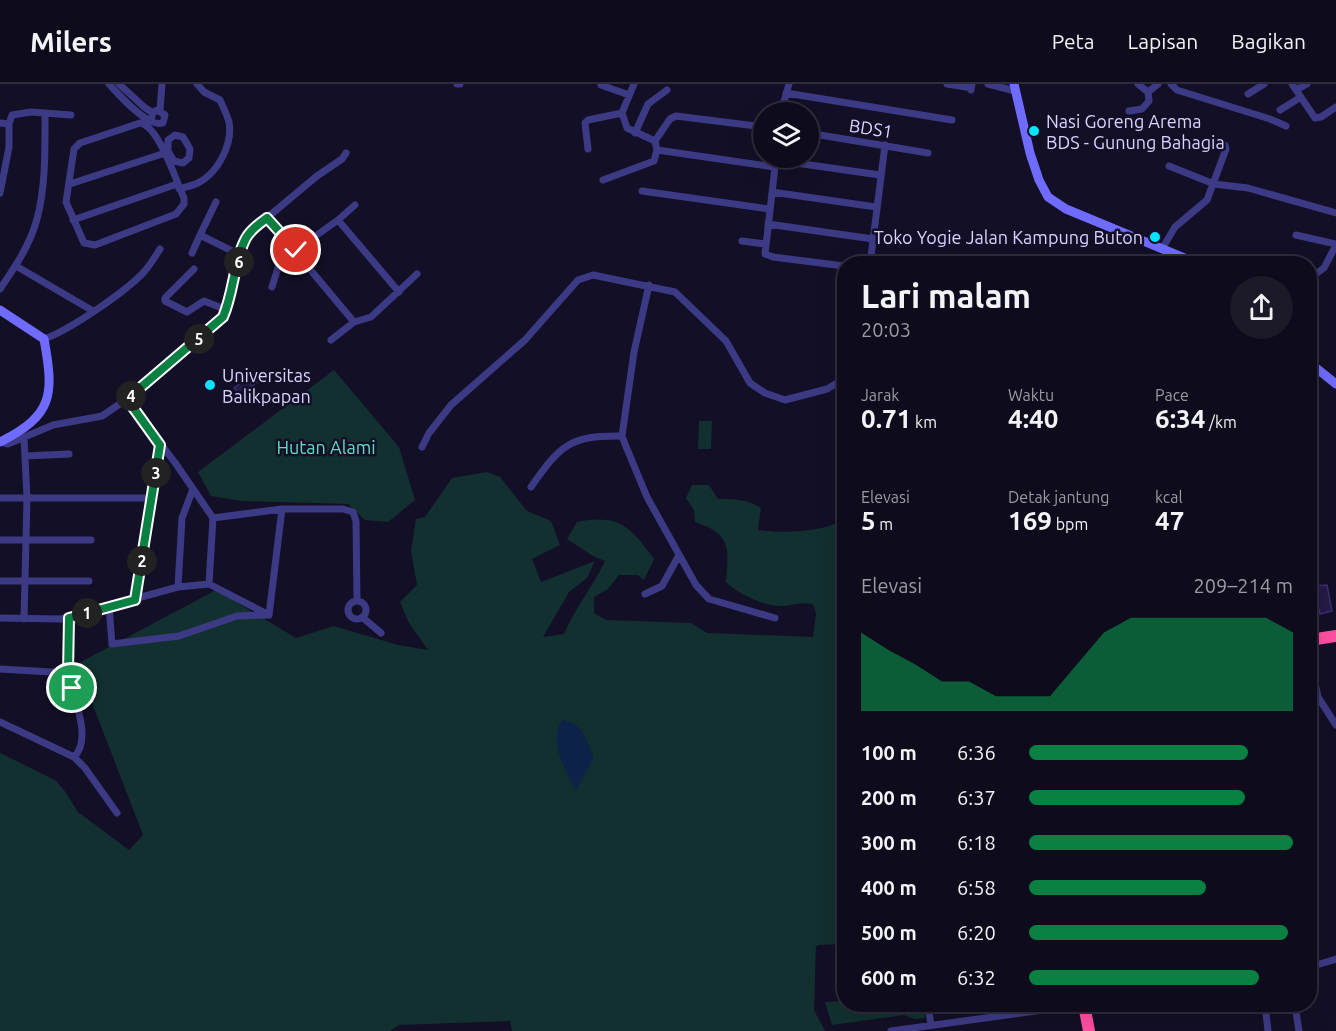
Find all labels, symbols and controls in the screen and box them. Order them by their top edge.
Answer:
text: Milers [30,26,112,57]
text: Peta [1052,29,1095,53]
text: Lapisan [1128,29,1198,53]
text: Bagikan [1231,29,1306,53]
map controls [753,102,819,168]
button: layers [753,102,819,168]
place label: Nasi Goreng Arema BDS - Gunung Bahagia [1046,111,1225,152]
street label: BDS1 [848,115,894,141]
marker: Nasi Goreng Arema BDS - Gunung Bahagia [1027,124,1041,138]
pin [270,224,321,275]
place label: Toko Yogie Jalan Kampung Buton [874,227,1143,247]
marker: Toko Yogie Jalan Kampung Buton [1148,230,1162,244]
icon: check [279,233,312,266]
pin: 6 [224,247,254,277]
text: 6 [234,253,244,271]
button: share [1230,276,1293,339]
text: Lari malam [861,277,1031,314]
text: 20:03 [861,318,911,341]
pin: 5 [184,324,214,354]
text: 5 [194,330,204,348]
place label: Universitas Balikpapan [222,365,311,406]
marker: Universitas Balikpapan [203,378,217,392]
pin: 4 [116,381,146,411]
text: Jarak [861,386,899,404]
text: Waktu [1008,386,1054,404]
text: Pace [1155,386,1189,404]
text: 4 [126,387,136,405]
text: 0.71 [861,404,911,433]
text: 4:40 [1008,404,1058,433]
text: 6:34 [1155,404,1205,433]
text: km [911,413,937,431]
text: /km [1205,413,1237,431]
park label: Hutan Alami [276,437,376,457]
pin: 3 [141,458,171,488]
text: 3 [151,464,161,482]
text: Elevasi [861,488,910,506]
text: Detak jantung [1008,488,1109,506]
text: kcal [1155,488,1183,506]
text: 5 [861,506,876,535]
text: 169 [1008,506,1052,535]
text: 47 [1155,506,1184,535]
text: m [876,515,893,533]
text: bpm [1052,515,1088,533]
pin: 2 [127,546,157,576]
text: 2 [137,552,147,570]
text: Elevasi [861,574,922,597]
text: 209–214 m [1194,574,1293,597]
pin: 1 [72,598,102,628]
text: 1 [82,604,92,622]
pin [46,662,97,713]
icon: arrive [55,671,88,704]
text: 100 m [861,741,917,764]
text: 6:36 [957,741,996,764]
text: 200 m [861,786,917,809]
text: 6:37 [957,786,996,809]
text: 300 m [861,831,917,854]
text: 6:18 [957,831,996,854]
text: 400 m [861,876,917,899]
text: 6:58 [957,876,996,899]
text: 500 m [861,921,917,944]
text: 6:20 [957,921,996,944]
text: 600 m [861,966,917,989]
text: 6:32 [957,966,996,989]

